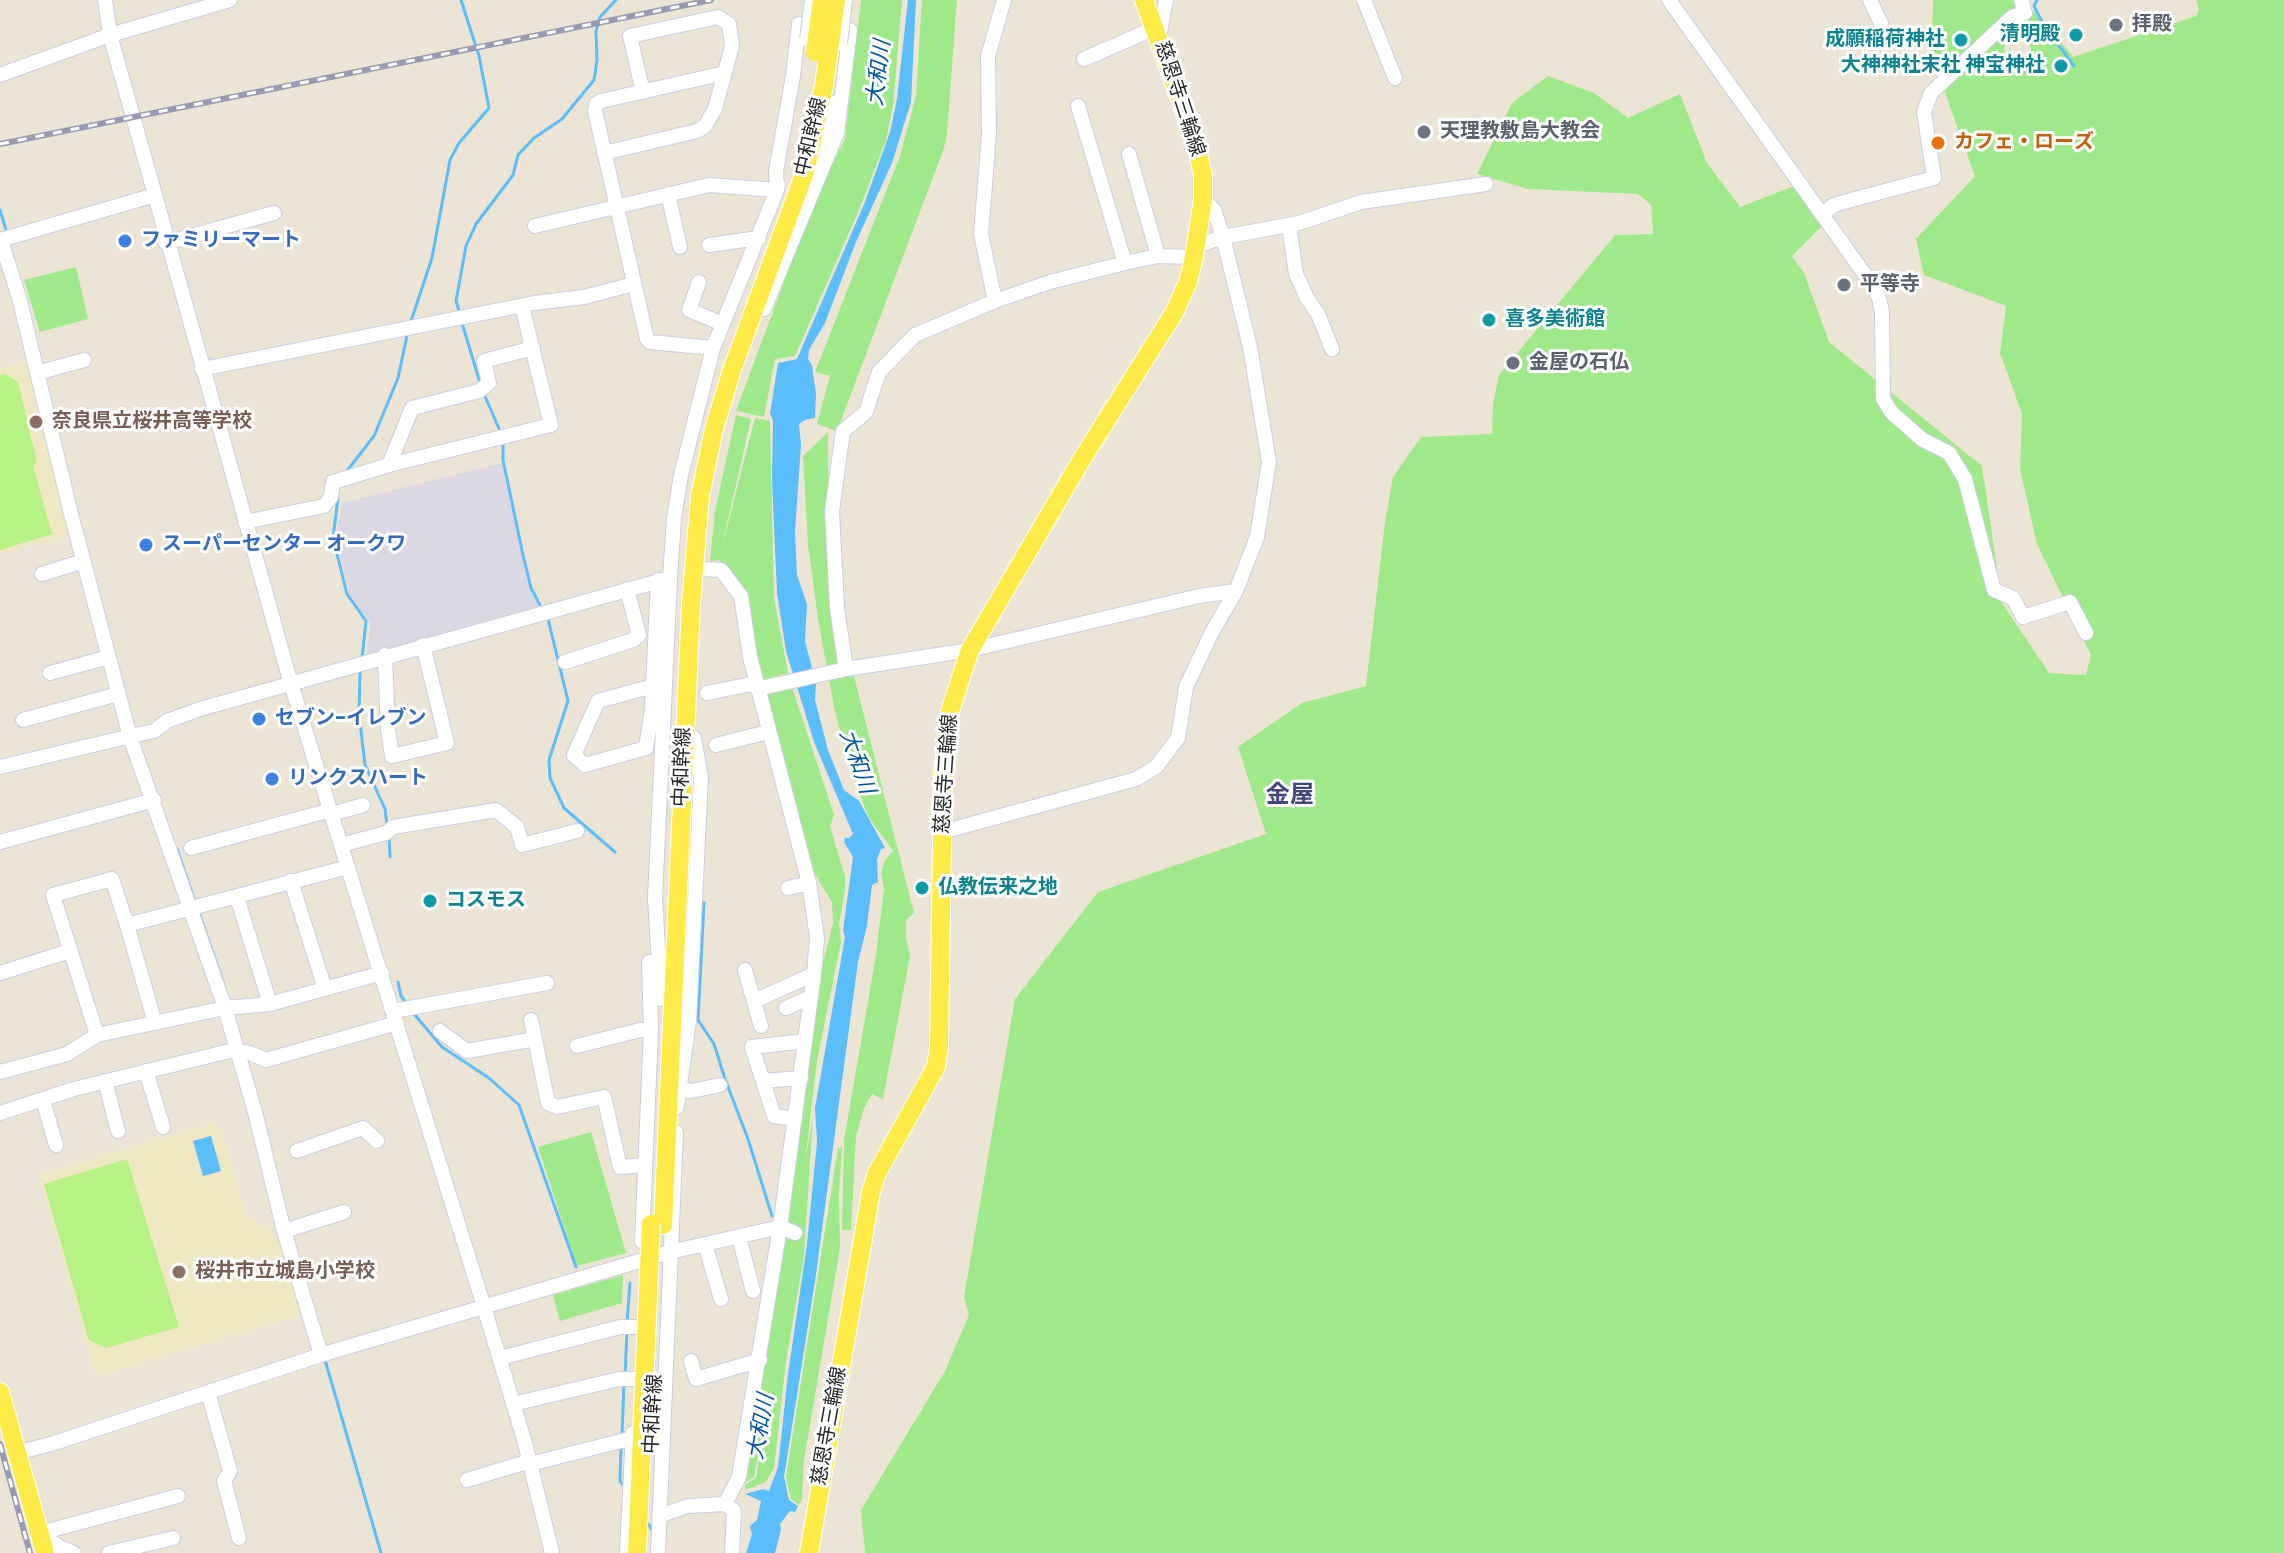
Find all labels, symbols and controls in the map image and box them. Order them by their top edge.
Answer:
place label: 拝殿 [2132,13,2172,37]
marker: 拝殿 [2107,16,2125,34]
place label: 清明殿 [2000,23,2060,47]
marker: 清明殿 [2067,26,2085,44]
place label: 成願稲荷神社 [1825,28,1945,52]
marker: 成願稲荷神社 [1952,31,1970,49]
street label: 慈恩寺三輪線 [1149,38,1209,160]
water label: 大和川 [863,39,897,107]
place label: 大神神社末社 神宝神社 [1841,54,2045,78]
marker: 大神神社末社 神宝神社 [2052,57,2070,75]
street label: 中和幹線 [791,95,833,179]
place label: 天理教敷島大教会 [1440,120,1600,144]
marker: 天理教敷島大教会 [1415,123,1433,141]
place label: カフェ・ローズ [1954,131,2094,155]
marker: カフェ・ローズ [1929,134,1947,152]
place label: ファミリーマート [141,229,301,253]
marker: ファミリーマート [116,232,134,250]
place label: 平等寺 [1860,273,1920,297]
marker: 平等寺 [1835,276,1853,294]
place label: 喜多美術館 [1505,308,1605,332]
marker: 喜多美術館 [1480,311,1498,329]
place label: 金屋の石仏 [1529,351,1629,375]
marker: 金屋の石仏 [1504,354,1522,372]
place label: 奈良県立桜井高等学校 [52,410,252,434]
marker: 奈良県立桜井高等学校 [27,413,45,431]
place label: スーパーセンター オークワ [162,533,406,557]
marker: スーパーセンター オークワ [137,536,155,554]
place label: セブン-イレブン [275,707,427,731]
marker: セブン-イレブン [250,710,268,728]
street label: 慈恩寺三輪線 [931,713,963,835]
street label: 中和幹線 [670,727,696,807]
water label: 大和川 [833,727,879,797]
place label: リンクスハート [288,767,428,791]
marker: リンクスハート [263,770,281,788]
district label: 金屋 [1266,782,1314,810]
place label: 仏教伝来之地 [938,876,1058,900]
marker: 仏教伝来之地 [913,879,931,897]
place label: コスモス [446,889,526,913]
marker: コスモス [421,892,439,910]
place label: 桜井市立城島小学校 [195,1260,375,1284]
marker: 桜井市立城島小学校 [170,1263,188,1281]
street label: 慈恩寺三輪線 [808,1365,852,1487]
street label: 中和幹線 [640,1373,668,1455]
water label: 大和川 [743,1392,781,1462]

